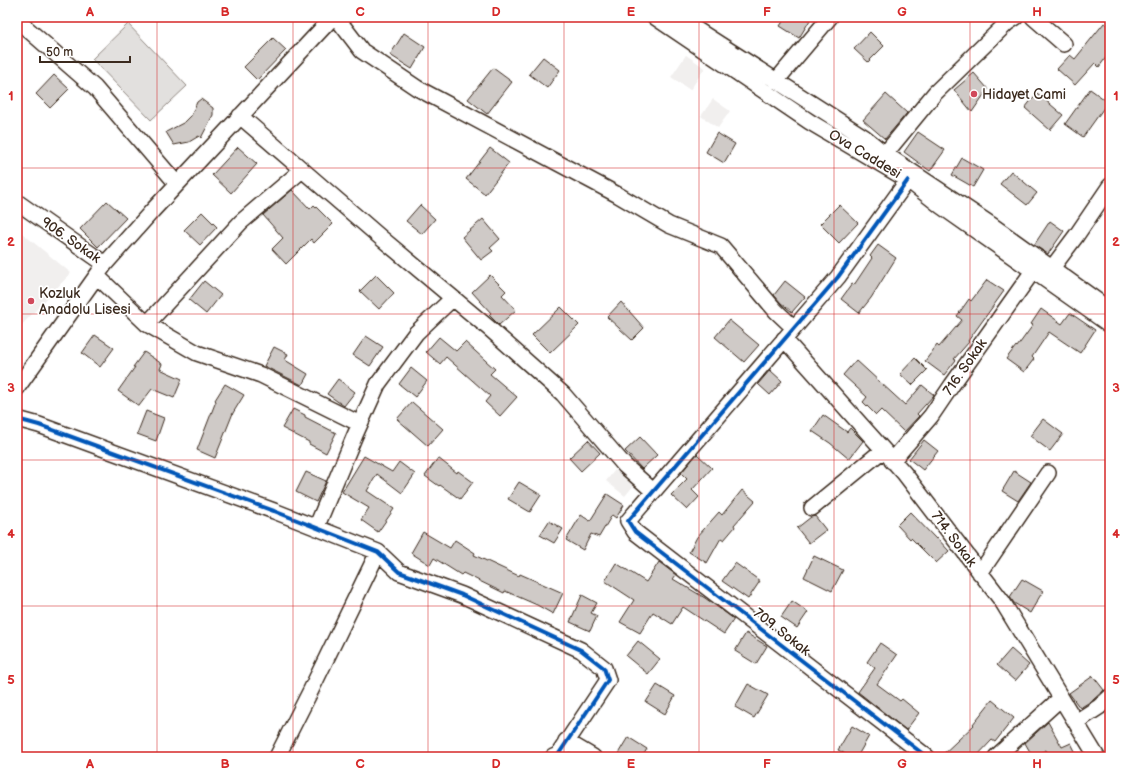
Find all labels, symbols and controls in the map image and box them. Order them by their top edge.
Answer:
text: A [85,4,94,20]
text: B [220,4,230,20]
text: C [355,4,365,20]
text: D [491,4,501,20]
text: E [627,4,636,20]
text: F [763,4,771,20]
text: G [897,4,907,20]
text: H [1032,4,1042,20]
scale bar [40,38,130,64]
text: 50 m [46,45,73,60]
place label: Hidayet Cami [982,86,1066,103]
text: 1 [8,88,14,104]
text: 1 [1113,88,1119,104]
marker: Hidayet Cami [969,89,979,99]
street label: Ova Caddesi [826,126,904,182]
street label: 906. Sokak [38,213,104,267]
text: 2 [7,234,15,250]
text: 2 [1112,234,1120,250]
place label: Kozluk Anadolu Lisesi [39,285,131,318]
marker: Kozluk Anadolu Lisesi [26,296,36,306]
street label: 716. Sokak [939,335,991,398]
text: 3 [7,380,15,396]
text: 3 [1112,380,1120,396]
street label: 714. Sokak [928,508,980,570]
text: 4 [7,526,15,542]
text: 4 [1112,526,1120,542]
street label: 709. Sokak [750,605,814,659]
text: 5 [7,672,15,688]
text: 5 [1112,672,1120,688]
text: A [85,756,94,772]
text: B [220,756,230,772]
text: C [355,756,365,772]
text: D [491,756,501,772]
text: E [627,756,636,772]
text: F [763,756,771,772]
text: G [897,756,907,772]
text: H [1032,756,1042,772]

